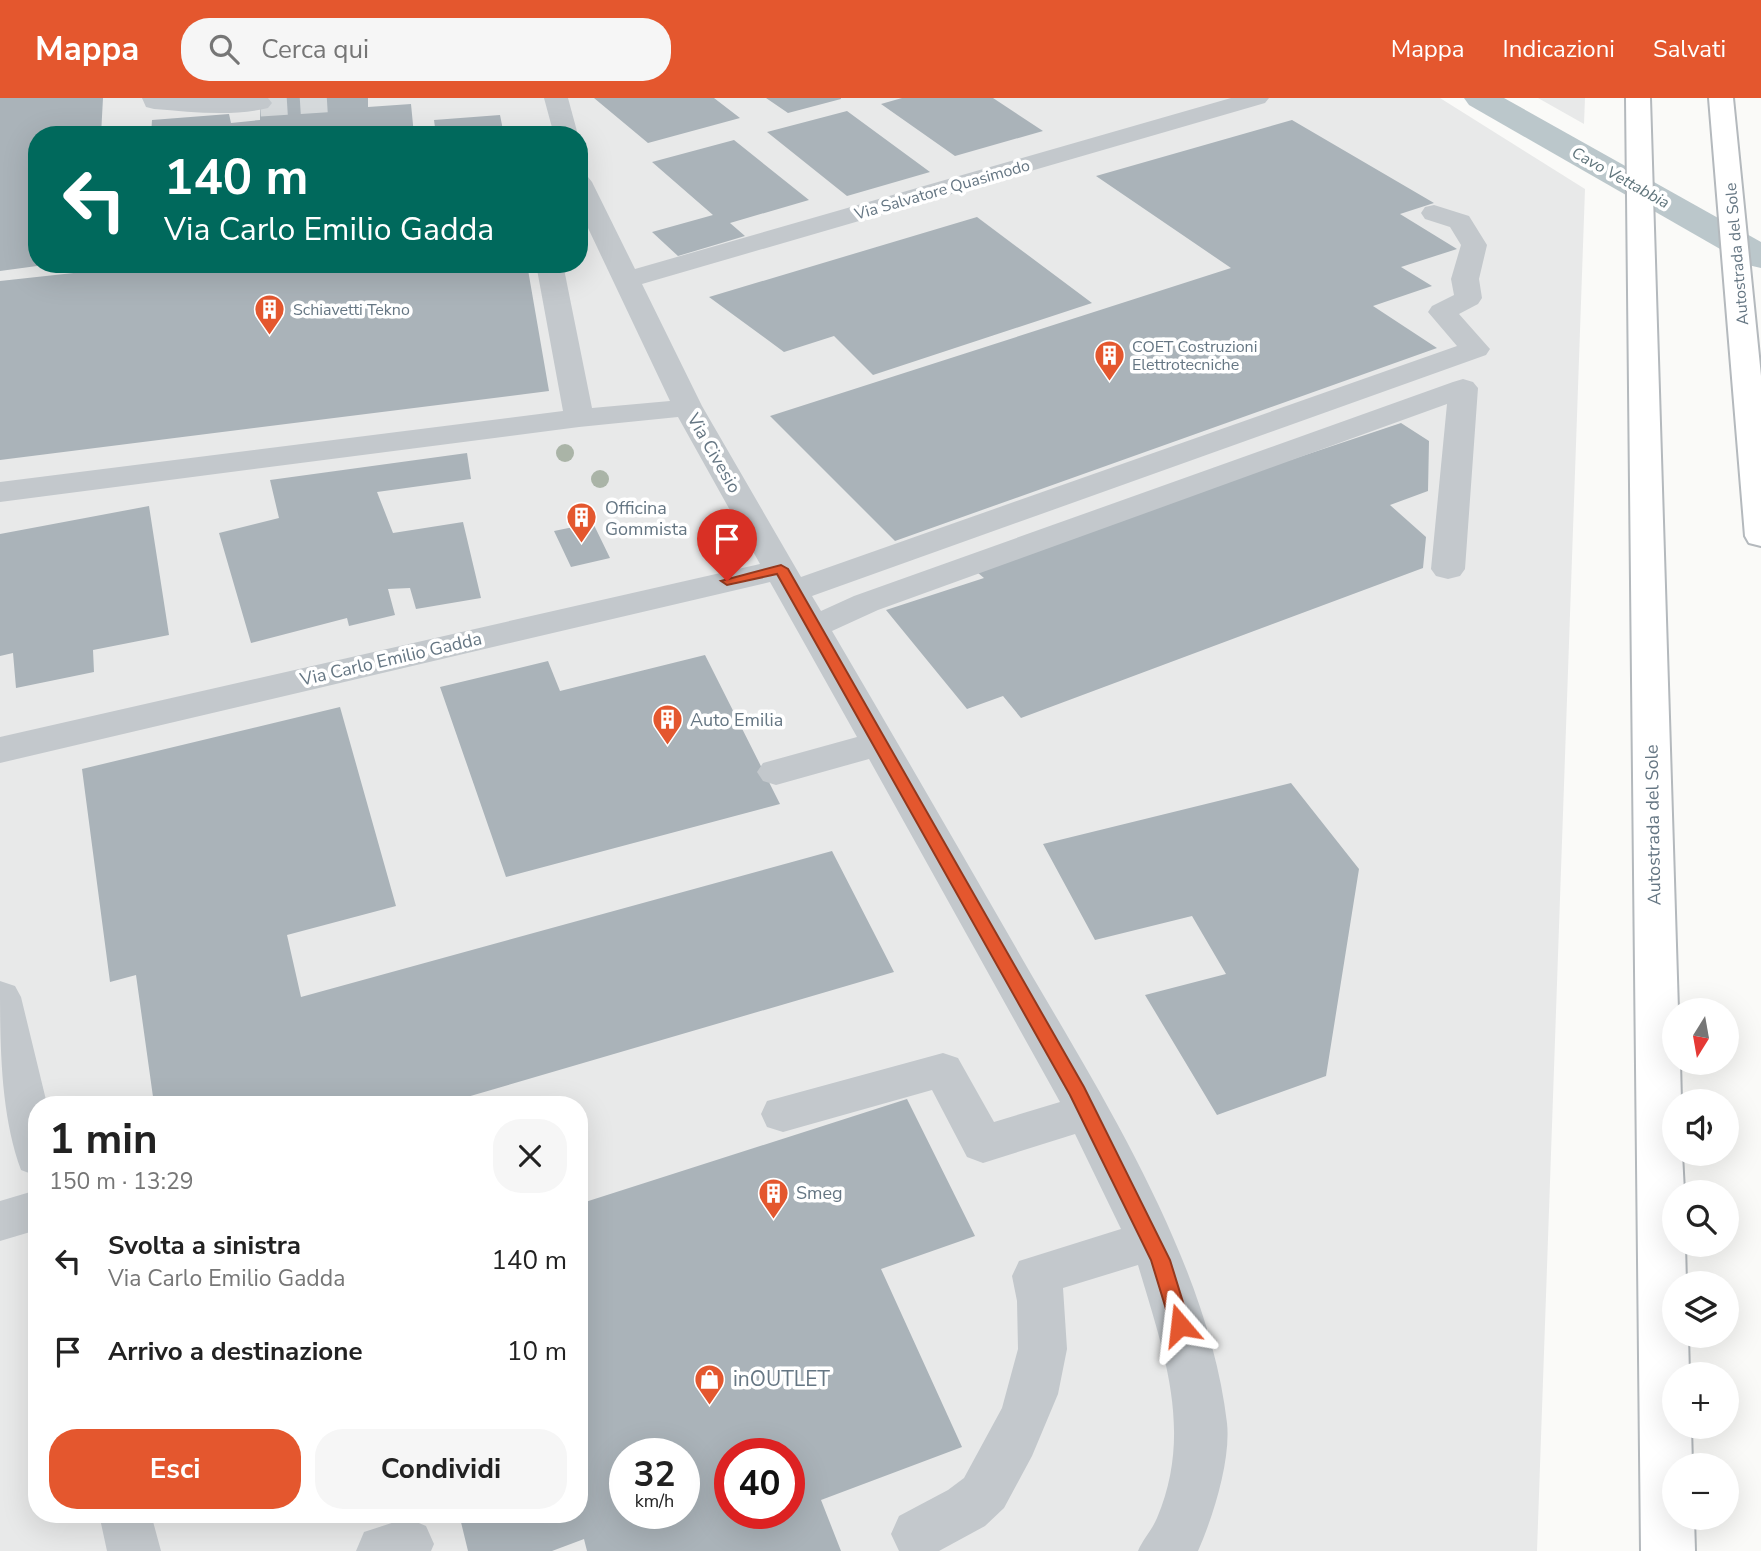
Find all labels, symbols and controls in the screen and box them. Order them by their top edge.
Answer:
search box [181,18,671,81]
text: Mappa [35,27,139,72]
icon: search [205,30,243,68]
text: Cerca qui [261,32,369,67]
text: Mappa [1391,33,1465,65]
text: Indicazioni [1503,33,1615,65]
text: Salvati [1653,33,1726,65]
water label: Cavo Vettabbia [1568,142,1673,214]
text: 140 m [164,144,308,211]
icon: left [49,154,140,245]
street label: Via Salvatore Quasimodo [851,154,1033,226]
street label: Autostrada del Sole [1720,182,1754,326]
text: Via Carlo Emilio Gadda [164,208,494,251]
building icon: Schiavetti Tekno [253,292,287,336]
place label: Schiavetti Tekno [293,299,410,321]
place label: COET Costruzioni Elettrotecniche [1132,336,1257,376]
building icon: COET Costruzioni Elettrotecniche [1092,338,1126,382]
street label: Via Civesio [681,408,747,497]
place label: Officina Gommista [605,496,687,541]
building icon: Officina Gommista [565,501,599,545]
pin [697,509,757,581]
icon: arrive [708,520,746,558]
street label: Via Carlo Emilio Gadda [297,626,484,692]
building icon: Auto Emilia [650,703,684,747]
place label: Auto Emilia [690,708,783,732]
street label: Autostrada del Sole [1640,744,1666,906]
north arrow [1662,998,1740,1074]
map controls [1662,998,1739,1530]
button: sound [1662,1089,1739,1166]
text: 1 min [49,1111,158,1168]
button: close [493,1119,567,1193]
text: 150 m · 13:29 [49,1166,194,1197]
building icon: Smeg [756,1176,790,1220]
button: search [1662,1180,1739,1257]
place label: Smeg [796,1181,843,1205]
text: Svolta a sinistra [108,1228,301,1263]
icon: left [49,1242,87,1280]
text: 140 m [491,1243,567,1278]
text: Via Carlo Emilio Gadda [108,1263,345,1294]
button: layers [1662,1271,1739,1348]
position arrow [1143,1288,1217,1362]
icon: arrive [49,1333,87,1371]
text: Arrivo a destinazione [108,1334,363,1369]
text: 10 m [507,1334,567,1369]
shop icon: inOUTLET [693,1362,727,1406]
button: + [1662,1362,1739,1439]
place label: inOUTLET [733,1365,830,1393]
button: Esci [49,1429,301,1509]
button: Condividi [315,1429,567,1509]
speed limit sign: 40 [714,1438,805,1529]
text: 32 [633,1451,676,1498]
button: − [1662,1453,1739,1530]
text: km/h [635,1489,674,1513]

